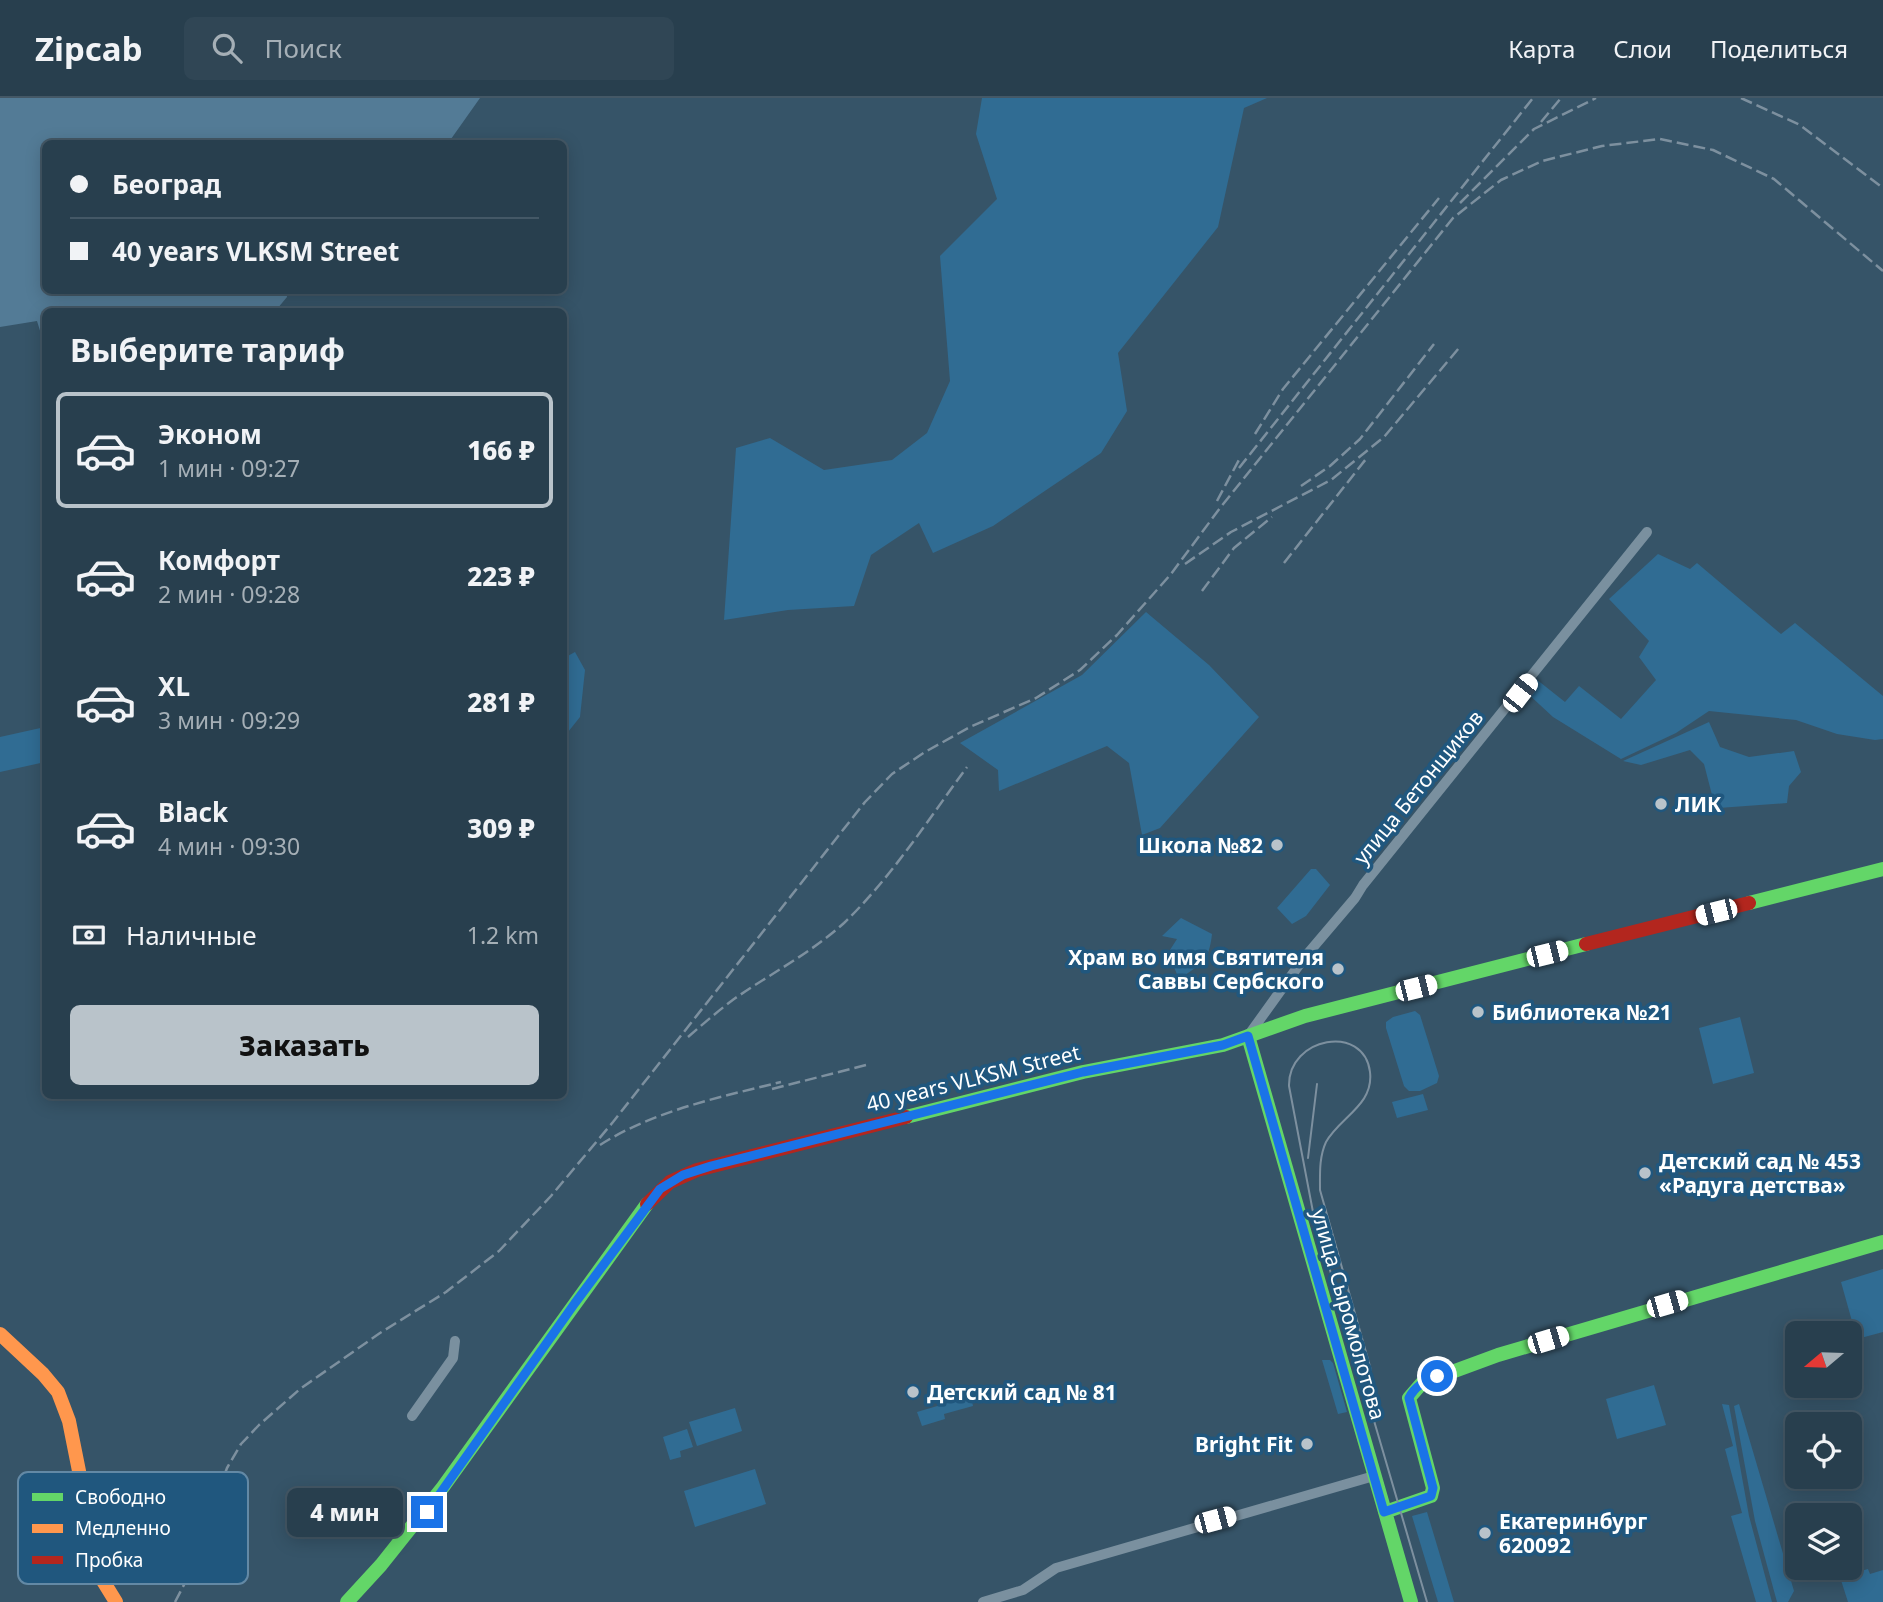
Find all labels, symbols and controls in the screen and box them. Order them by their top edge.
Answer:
search box [184,17,674,80]
text: Zipcab [35,26,142,71]
icon: search [208,29,246,67]
text: Поиск [264,30,342,66]
text: Карта [1508,32,1575,65]
text: Слои [1613,32,1672,65]
text: Поделиться [1710,32,1848,65]
text: Београд [112,166,221,202]
text: 40 years VLKSM Street [112,233,399,269]
text: Выберите тариф [70,328,345,371]
text: Эконом [158,416,262,452]
icon: car [74,419,137,482]
text: 166 ₽ [467,432,535,468]
text: 1 мин · 09:27 [158,452,300,484]
text: Комфорт [158,542,280,578]
icon: car [74,545,137,608]
text: 223 ₽ [467,558,535,594]
text: 2 мин · 09:28 [158,578,300,610]
text: XL [158,668,190,704]
car [1499,670,1542,716]
icon: car [74,671,137,734]
text: 281 ₽ [467,684,535,720]
text: 3 мин · 09:29 [158,704,300,736]
street label: улица Бетонщиков [1347,704,1489,870]
place label: ЛИК [1675,790,1722,818]
text: Black [158,794,228,830]
marker: ЛИК [1653,796,1669,812]
icon: car [74,797,137,860]
text: 309 ₽ [467,810,535,846]
text: 4 мин · 09:30 [158,830,300,862]
place label: Школа №82 [1138,831,1263,859]
marker: Школа №82 [1269,837,1285,853]
car [1694,897,1739,927]
icon: cash [70,916,108,954]
text: Наличные [126,917,257,953]
text: 1.2 km [467,919,539,951]
car [1525,939,1570,969]
place label: Храм во имя Святителя Саввы Сербского [1068,943,1324,995]
marker: Храм во имя Святителя Саввы Сербского [1330,961,1346,977]
car [1394,973,1439,1003]
place label: Библиотека №21 [1492,998,1672,1026]
marker: Библиотека №21 [1470,1004,1486,1020]
button: Заказать [70,1005,539,1085]
street label: 40 years VLKSM Street [863,1038,1083,1118]
place label: Детский сад № 453 «Радуга детства» [1659,1147,1861,1199]
marker: Детский сад № 453 «Радуга детства» [1637,1165,1653,1181]
street label: улица Сыромолотова [1305,1205,1393,1423]
car [1644,1288,1691,1320]
north arrow [1785,1321,1862,1398]
map controls [1785,1321,1862,1580]
car [1525,1324,1572,1356]
route start [1421,1360,1453,1392]
place label: Детский сад № 81 [927,1378,1117,1406]
marker: Детский сад № 81 [905,1384,921,1400]
button: locate [1785,1412,1862,1489]
place label: Bright Fit [1195,1430,1293,1458]
marker: Bright Fit [1299,1436,1315,1452]
legend [18,1472,248,1584]
text: Свободно [75,1484,166,1510]
callout: 4 мин [287,1488,402,1536]
text: 4 мин [310,1496,380,1528]
route end [411,1496,443,1528]
button: layers [1785,1503,1862,1580]
car [1192,1504,1239,1536]
place label: Екатеринбург 620092 [1499,1507,1647,1559]
text: Медленно [75,1515,171,1541]
marker: Екатеринбург 620092 [1477,1525,1493,1541]
text: Пробка [75,1547,143,1573]

